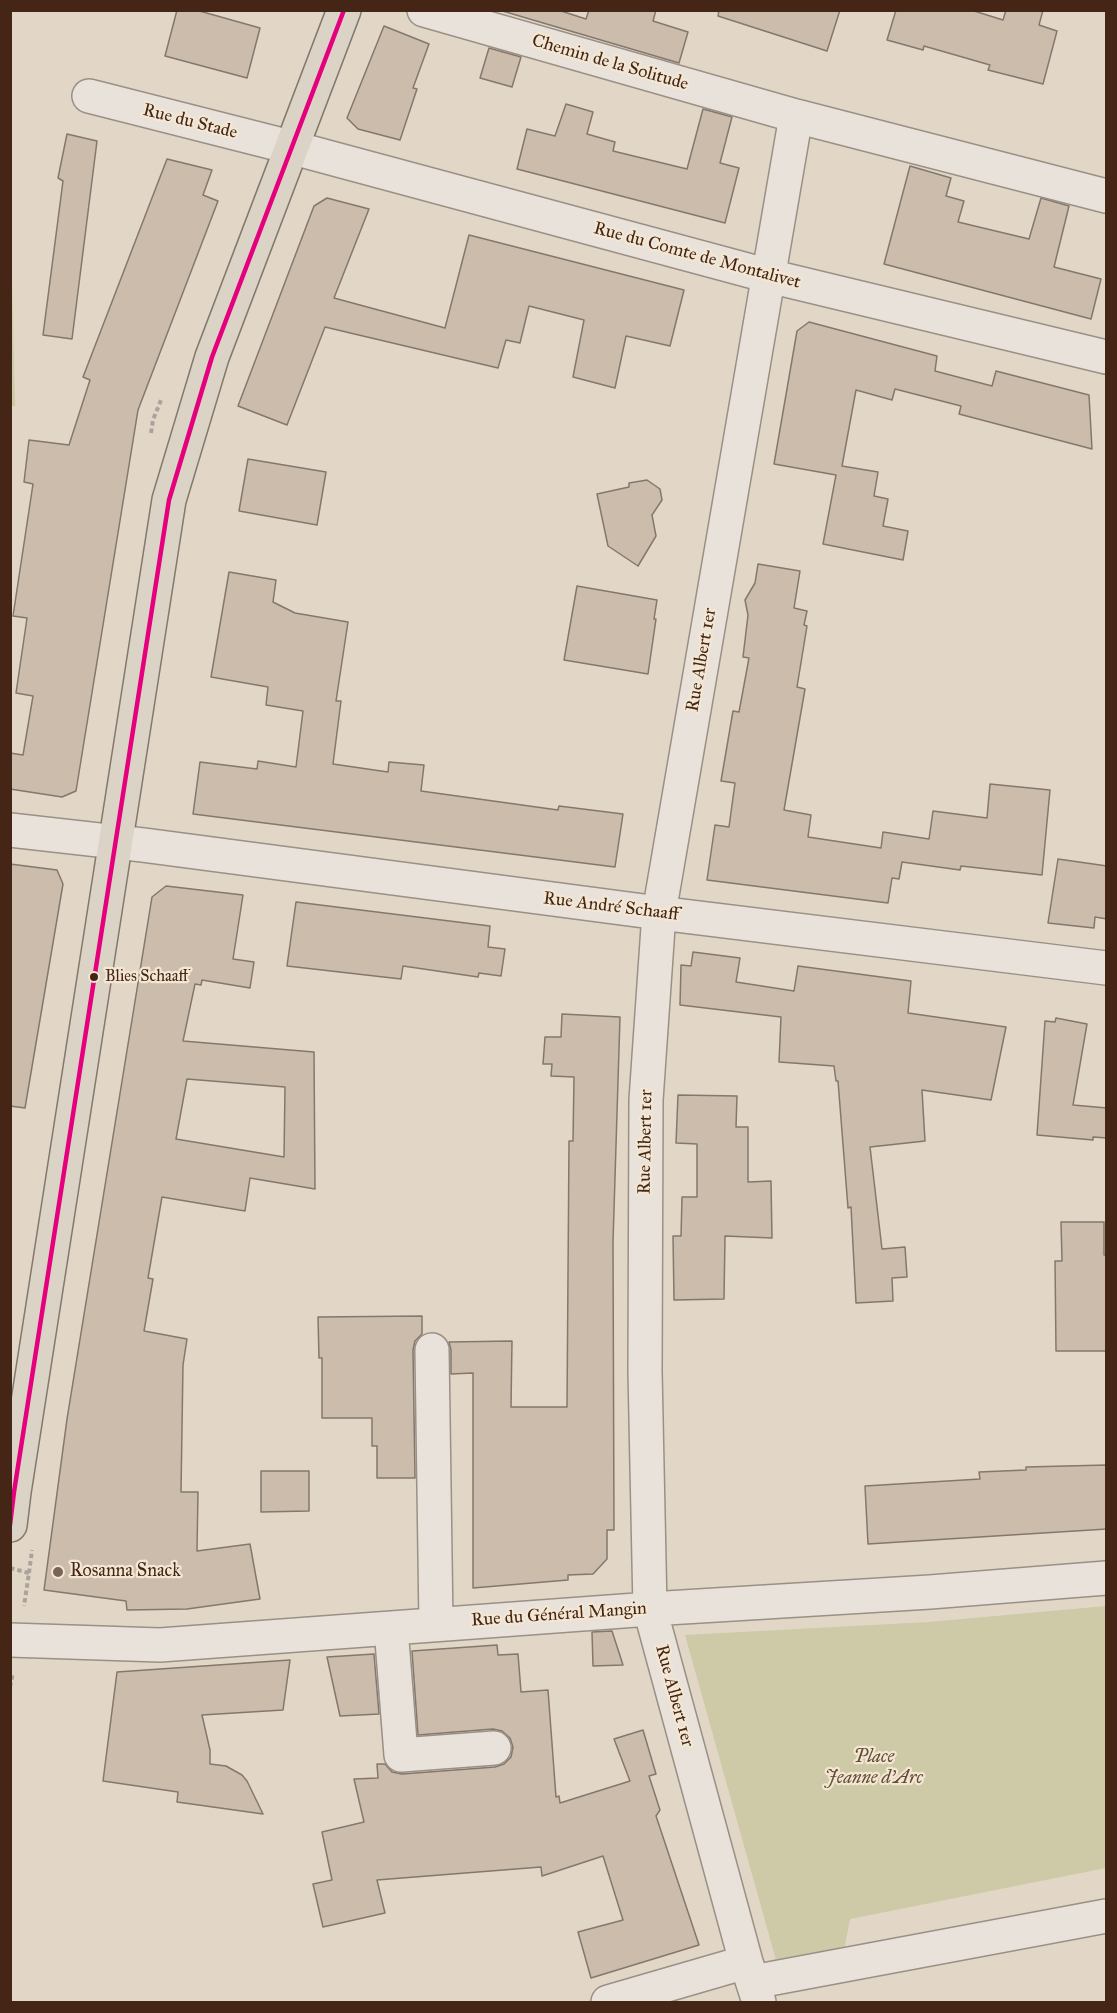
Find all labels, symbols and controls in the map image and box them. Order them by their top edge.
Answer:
street label: Chemin de la Solitude [529,30,691,96]
street label: Rue du Stade [140,100,240,144]
street label: Rue du Comte de Montalivet [591,218,803,294]
street label: Rue Albert 1er [682,606,722,714]
street label: Rue André Schaaff [542,888,680,926]
place label: Blies Schaaff [105,967,188,987]
marker: Blies Schaaff [88,971,100,983]
street label: Rue Albert 1er [634,1089,658,1195]
place label: Rosanna Snack [70,1561,180,1583]
marker: Rosanna Snack [51,1565,65,1579]
street label: Rue du Général Mangin [470,1598,648,1632]
street label: Rue Albert 1er [650,1642,698,1750]
park label: Place Jeanne d'Arc [825,1747,923,1790]

